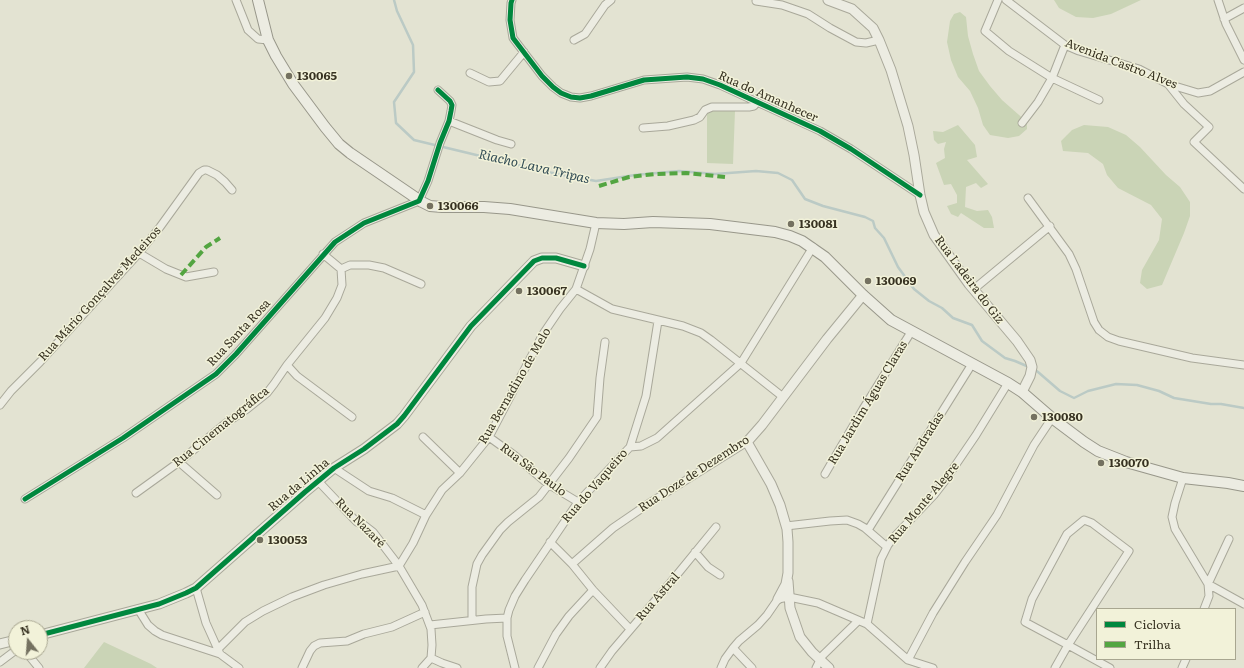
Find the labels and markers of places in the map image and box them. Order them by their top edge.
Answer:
place label: 130065 [297,69,337,83]
marker: 130065 [284,71,294,81]
place label: 130066 [438,199,478,213]
marker: 130066 [425,201,435,211]
place label: 130081 [799,217,837,231]
marker: 130081 [786,219,796,229]
place label: 130069 [876,274,916,288]
marker: 130069 [863,276,873,286]
place label: 130067 [527,284,567,298]
marker: 130067 [514,286,524,296]
place label: 130080 [1042,410,1083,424]
marker: 130080 [1029,412,1039,422]
place label: 130070 [1109,456,1149,470]
marker: 130070 [1096,458,1106,468]
place label: 130053 [268,533,307,547]
marker: 130053 [255,535,265,545]

